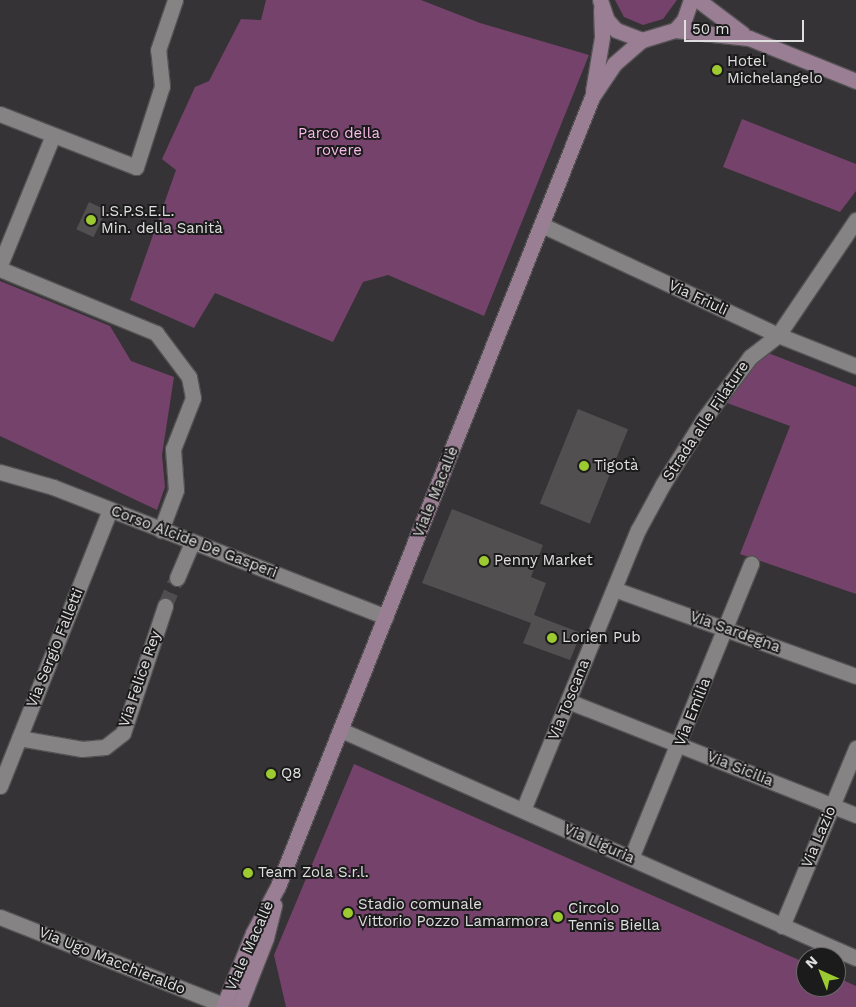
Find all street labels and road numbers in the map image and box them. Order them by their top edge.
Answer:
street label: Via Friuli [665,276,731,320]
street label: Strada alle Filature [659,358,753,484]
street label: Viale Macallè [410,444,462,540]
street label: Corso Alcide De Gasperi [108,502,280,582]
street label: Via Sergio Falletti [23,586,87,710]
street label: Via Sardegna [687,607,783,657]
street label: Via Felice Rey [115,628,165,730]
street label: Via Toscana [544,657,594,743]
street label: Via Emilia [671,675,715,749]
street label: Via Sicilia [704,747,776,791]
street label: Via Lazio [798,803,840,871]
street label: Via Liguria [561,820,637,868]
street label: Viale Macallè [222,898,278,994]
street label: Via Ugo Macchieraldo [36,923,188,999]

